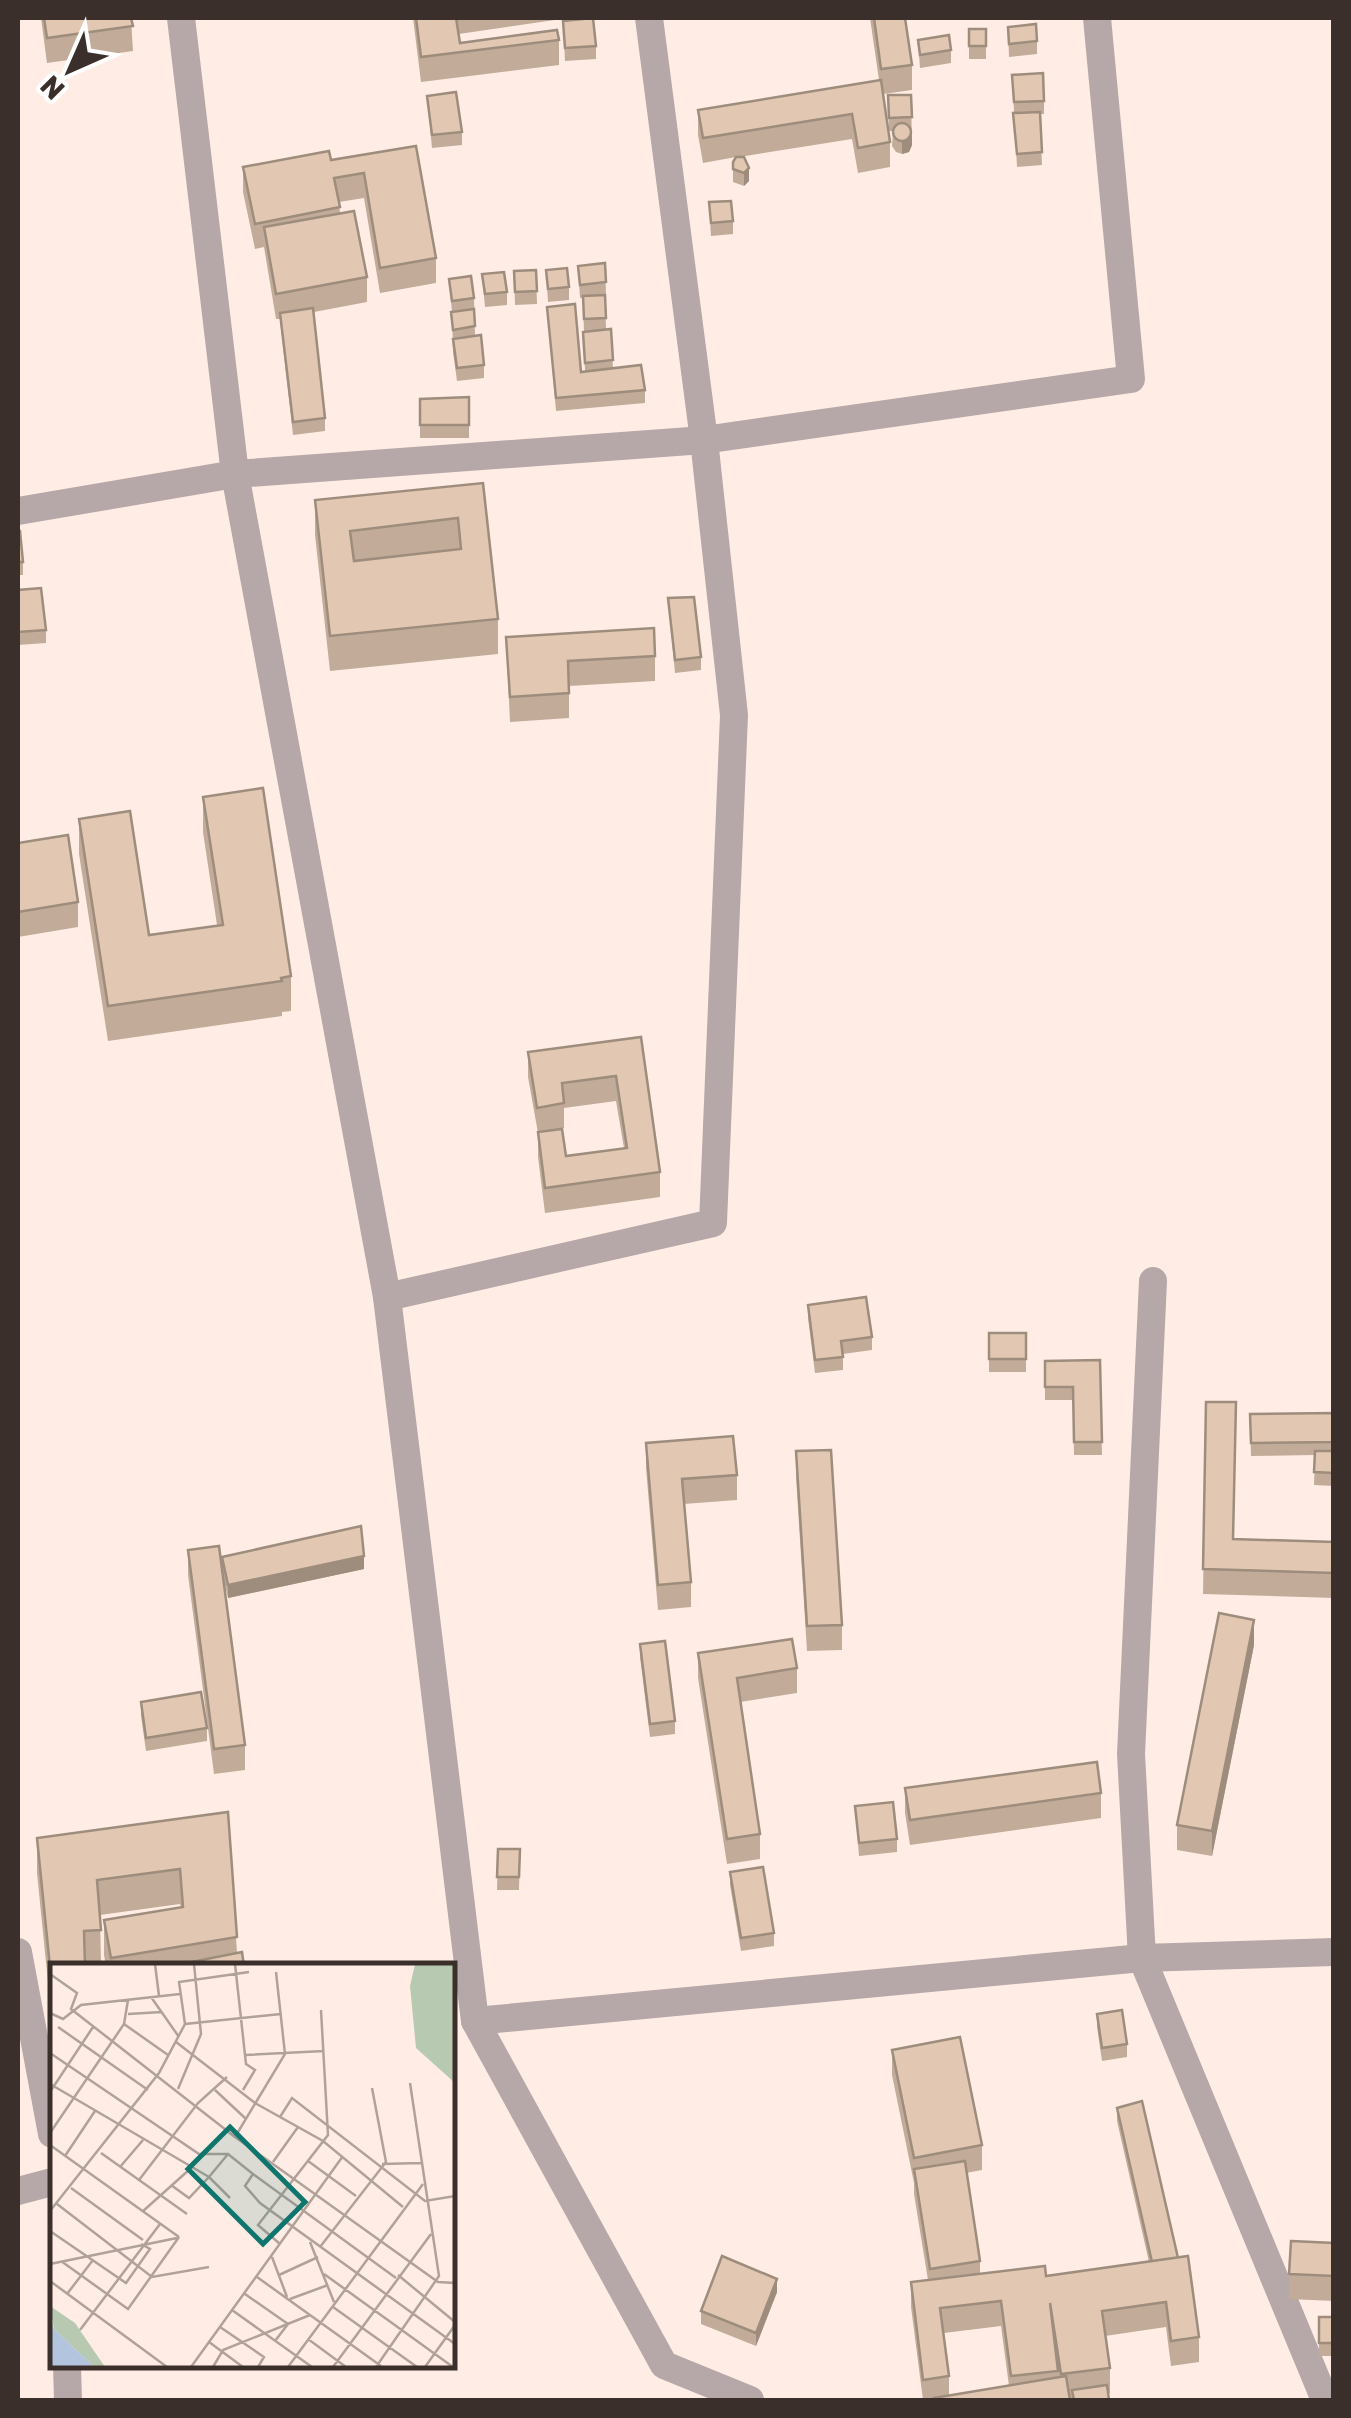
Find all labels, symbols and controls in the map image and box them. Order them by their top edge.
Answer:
north arrow [20,20,120,120]
text: N [34,69,71,106]
inset map [50,1963,455,2368]

